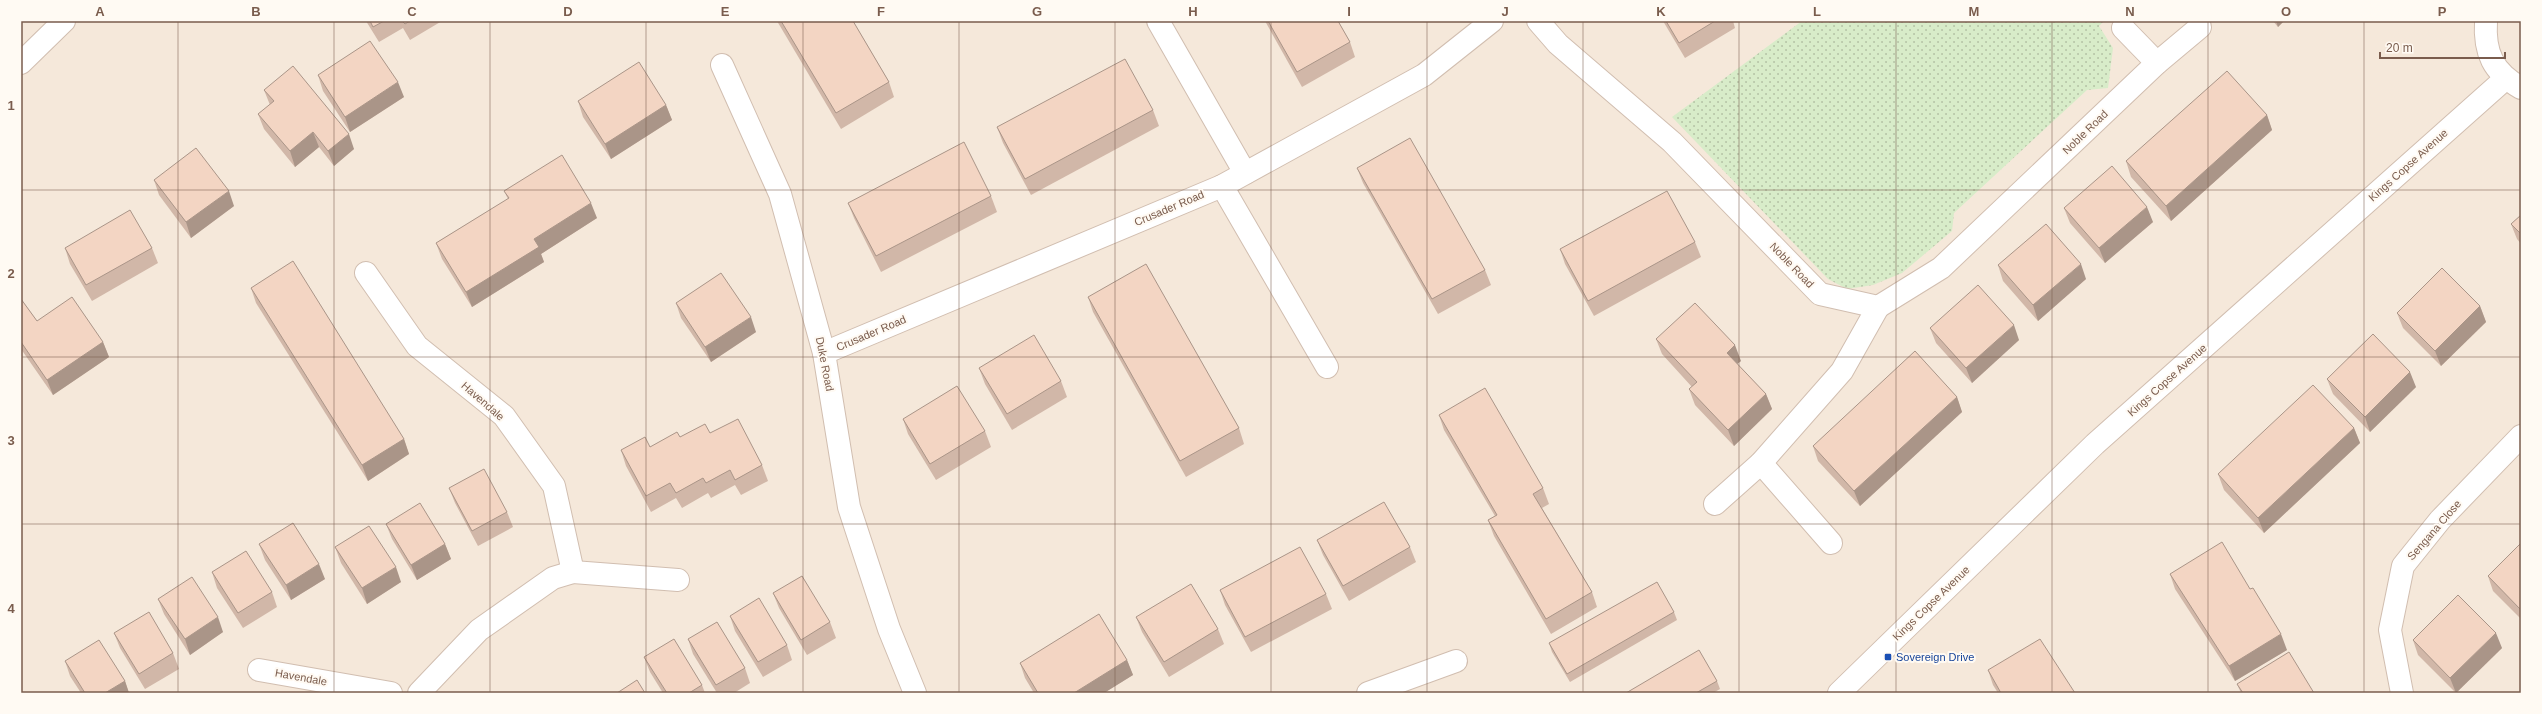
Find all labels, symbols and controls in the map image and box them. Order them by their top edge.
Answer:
text: A [95,4,105,19]
text: B [251,4,261,19]
text: C [407,4,417,19]
text: D [563,4,573,19]
text: E [721,4,730,19]
text: F [877,4,885,19]
text: G [1032,4,1042,19]
text: H [1188,4,1198,19]
text: I [1347,4,1351,19]
text: J [1501,4,1509,19]
text: K [1656,4,1666,19]
text: L [1813,4,1821,19]
text: M [1969,4,1979,19]
text: N [2125,4,2135,19]
text: O [2281,4,2291,19]
text: P [2438,4,2447,19]
scale bar [2380,34,2505,60]
text: 20 m [2386,41,2413,55]
text: 1 [7,98,15,113]
street label: Noble Road [2060,108,2110,156]
street label: Kings Copse Avenue [2366,126,2450,204]
street label: Crusader Road [1132,188,1206,228]
street label: Noble Road [1768,240,1816,290]
text: 2 [7,266,15,281]
street label: Crusader Road [834,313,908,353]
street label: Duke Road [814,336,836,392]
street label: Kings Copse Avenue [2125,341,2209,419]
street label: Havendale [459,379,507,423]
text: 3 [7,433,15,448]
street label: Sengana Close [2405,498,2463,562]
street label: Kings Copse Avenue [1890,563,1972,643]
text: 4 [7,601,15,616]
place label: Sovereign Drive [1896,651,1974,663]
marker: Sovereign Drive [1883,652,1893,662]
street label: Havendale [274,667,328,687]

